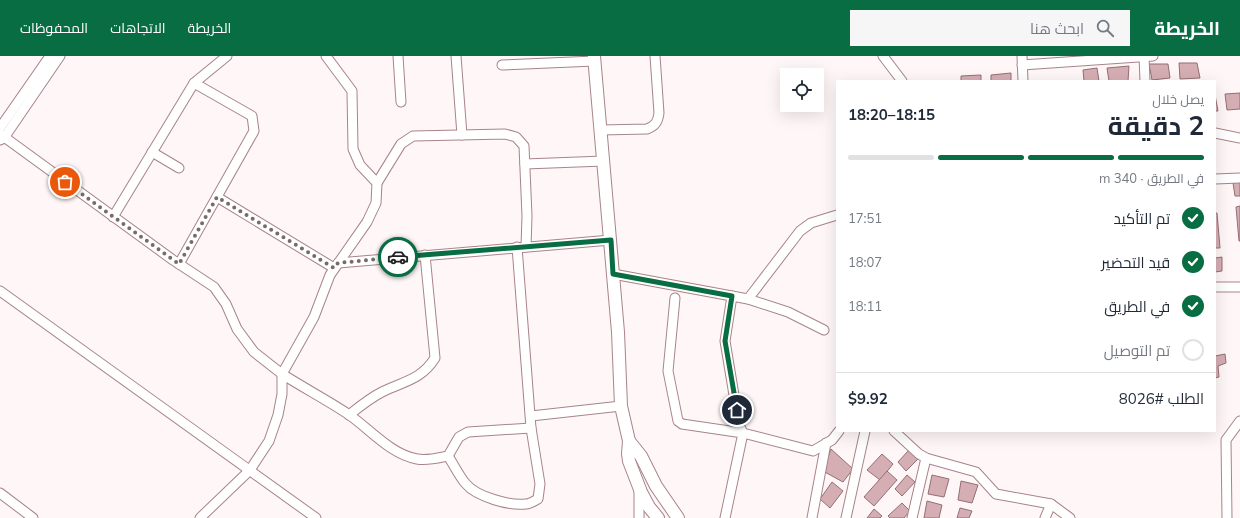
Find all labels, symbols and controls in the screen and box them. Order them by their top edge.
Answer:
search box [850,10,1130,46]
text: الخريطة [1154,16,1220,40]
icon: search [1094,17,1116,39]
text: المحفوظات [20,19,88,37]
text: الاتجاهات [110,19,166,37]
text: الخريطة [188,19,231,37]
text: ابحث هنا [1030,19,1084,38]
map controls [780,68,824,112]
button: locate [780,68,824,112]
text: يصل خلال [1152,91,1204,107]
text: 18:15–18:20 [848,105,935,124]
text: 2 دقيقة [1108,109,1204,142]
pin [48,165,82,199]
text: في الطريق · 340 m [1099,170,1204,186]
icon: bag [54,171,76,193]
icon: check [1182,207,1204,229]
text: تم التأكيد [1113,209,1170,228]
text: 17:51 [848,210,882,226]
courier [378,237,418,277]
icon: car [387,246,409,268]
icon: check [1182,251,1204,273]
text: قيد التحضير [1101,253,1170,272]
text: 18:07 [848,254,882,270]
icon: check [1182,295,1204,317]
text: في الطريق [1104,297,1170,316]
text: 18:11 [848,298,882,314]
text: تم التوصيل [1104,341,1170,360]
text: $9.92 [848,389,888,408]
text: الطلب #8026 [1119,389,1204,408]
pin [720,393,754,427]
icon: home [726,399,748,421]

